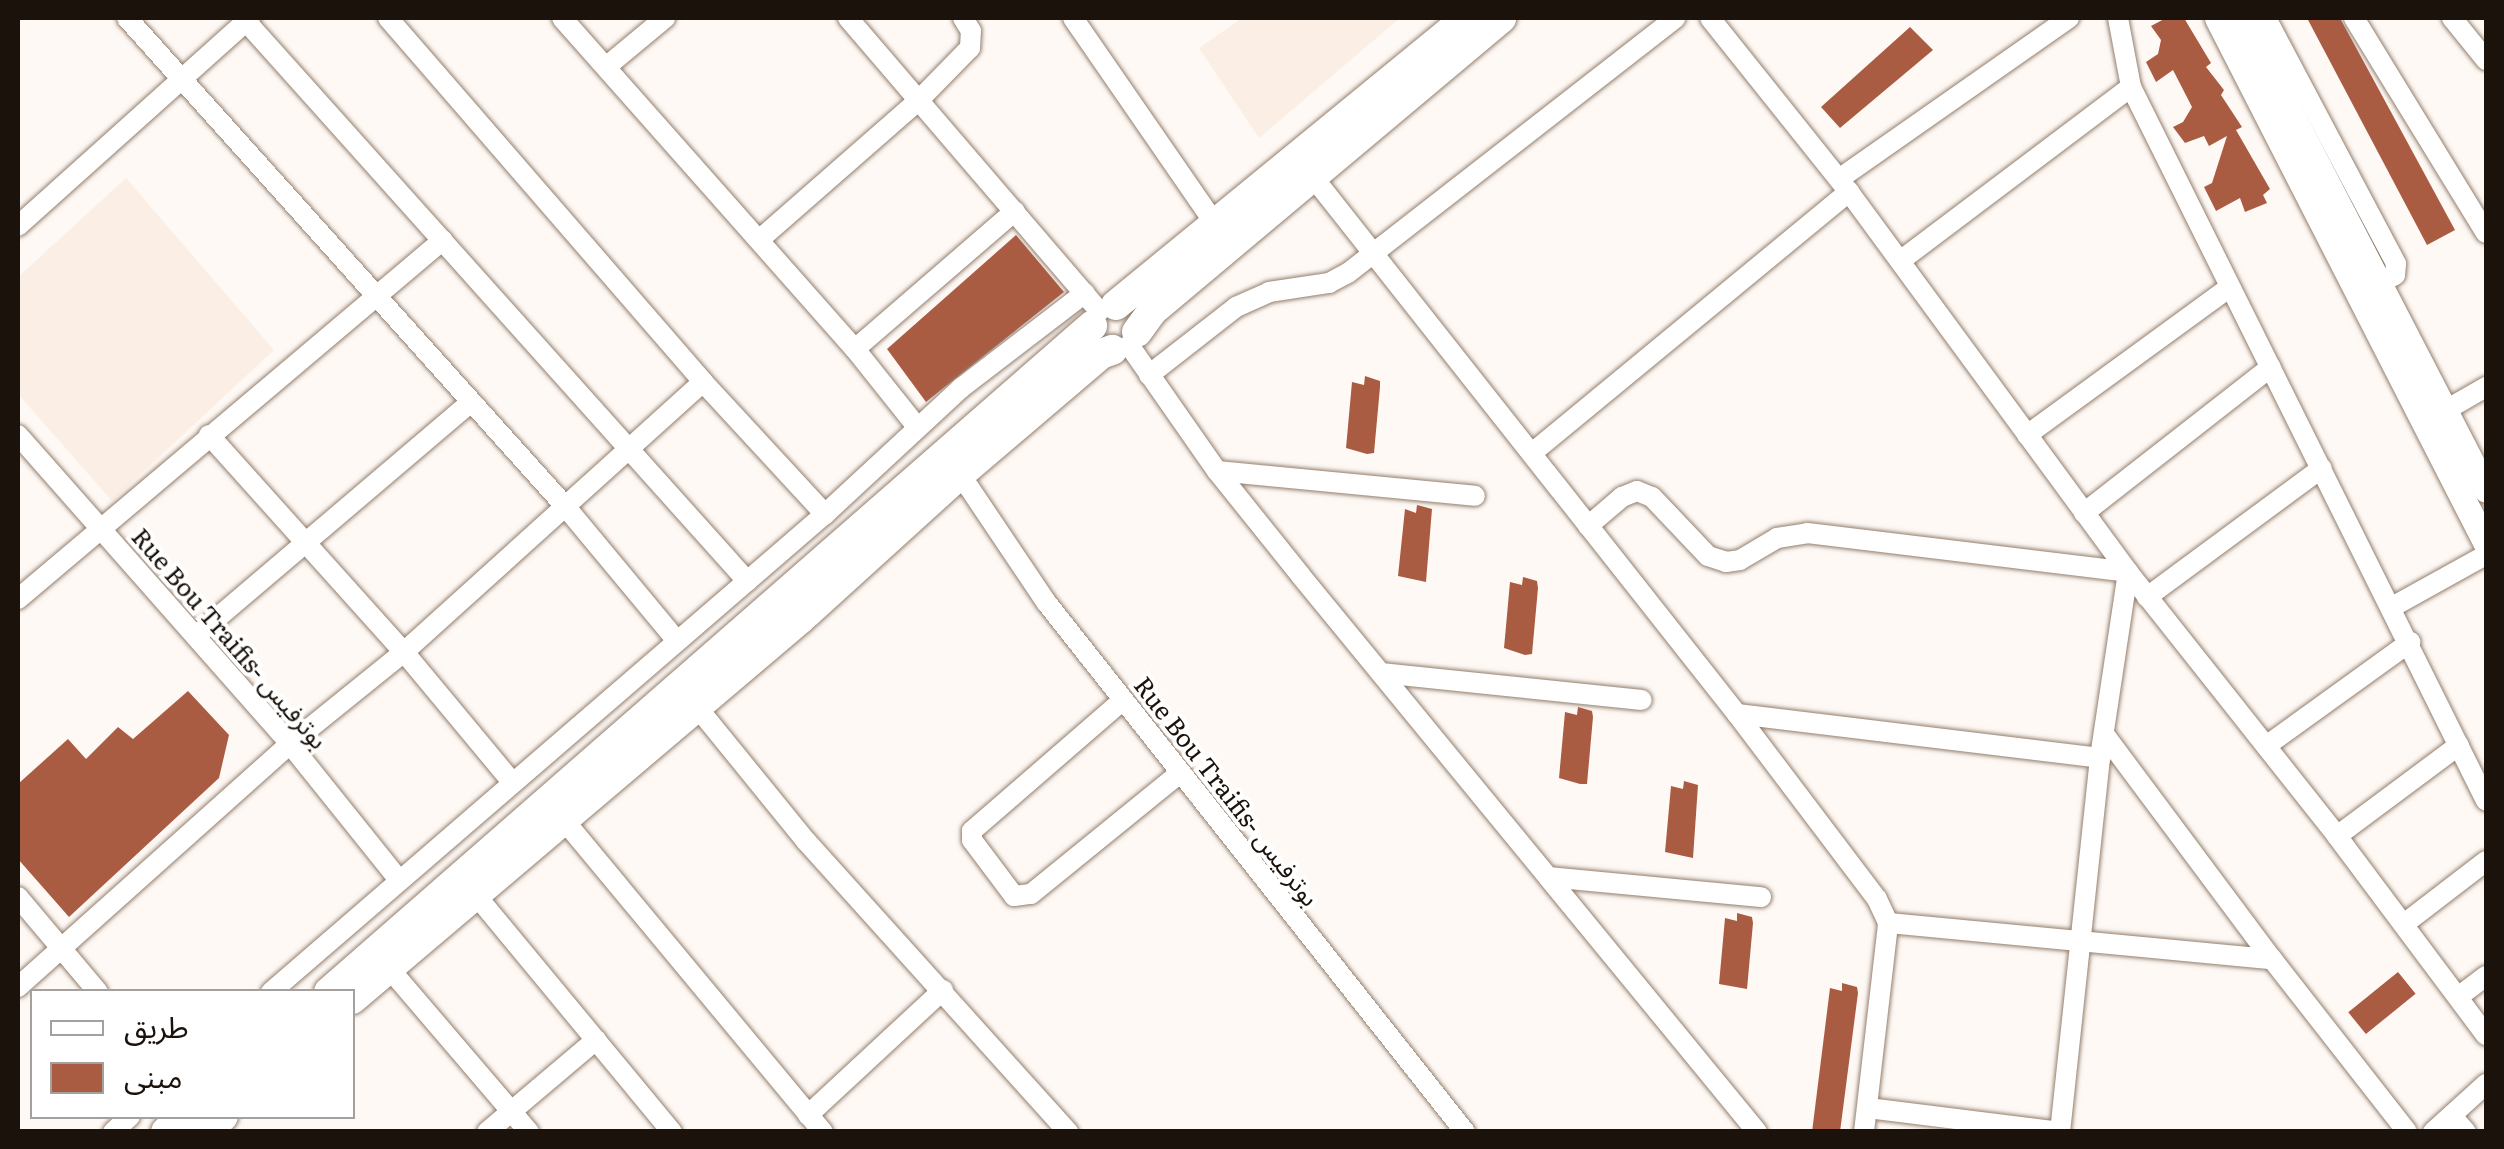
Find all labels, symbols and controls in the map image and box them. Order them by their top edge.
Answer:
street label: Rue Bou Traifis- بوترفيس [126,521,334,755]
street label: Rue Bou Traifis- بوترفيس [1128,670,1326,912]
legend [30,989,355,1119]
text: طريق [124,1003,189,1047]
text: مبنى [124,1053,182,1097]

